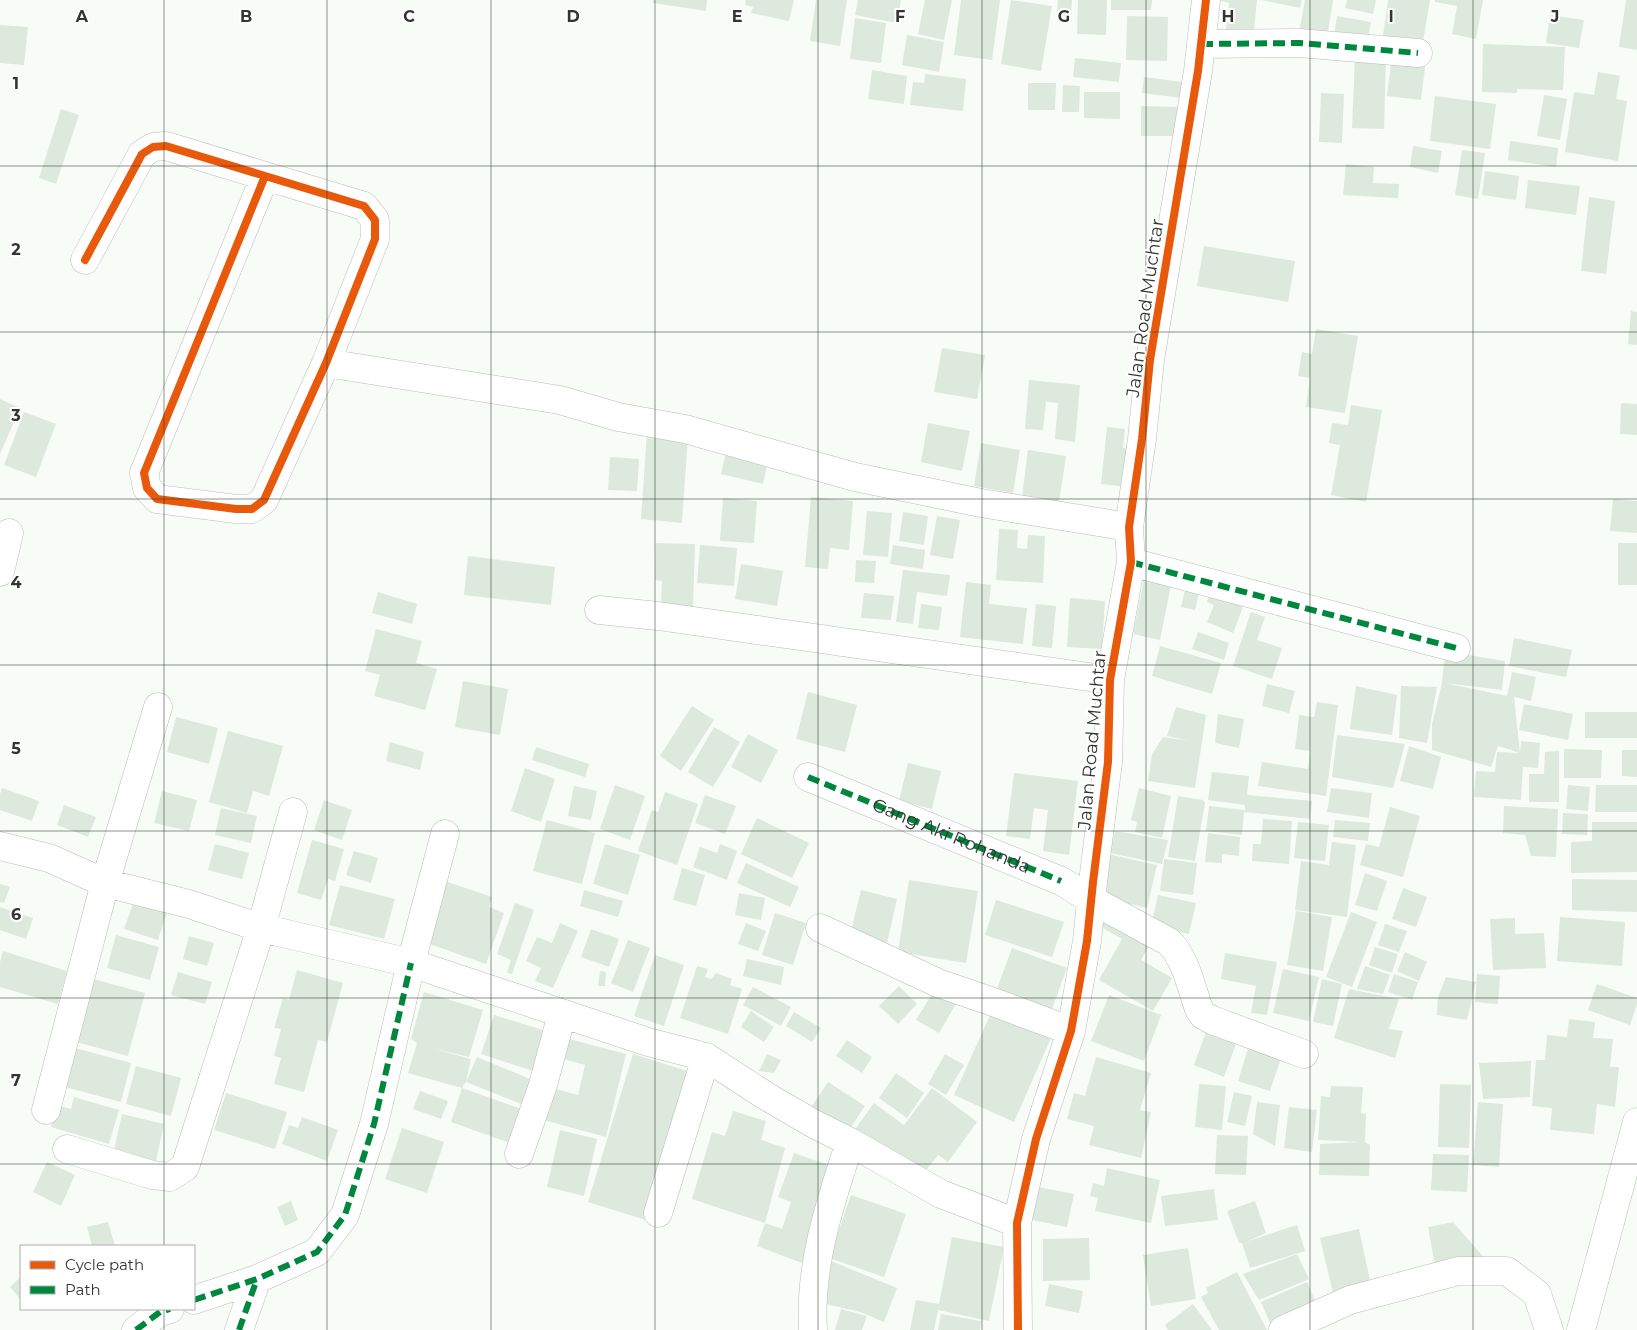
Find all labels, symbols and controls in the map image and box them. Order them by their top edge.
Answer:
text: A [75,7,89,26]
text: B [240,7,252,26]
text: C [403,7,415,26]
text: D [566,7,580,26]
text: E [732,7,742,26]
text: F [895,7,905,26]
text: G [1058,7,1070,26]
text: H [1222,7,1234,26]
text: I [1388,7,1394,26]
text: J [1550,7,1559,26]
text: 1 [13,74,19,93]
street label: Jalan Road Muchtar [1121,217,1168,400]
text: 2 [11,240,21,259]
text: 3 [10,406,21,425]
text: 4 [10,573,22,592]
street label: Jalan Road Muchtar [1073,649,1111,832]
text: 5 [11,739,21,758]
street label: Gang Aki Rohanda [869,794,1034,878]
text: 6 [11,905,21,924]
text: 7 [11,1071,21,1090]
legend [20,1245,195,1310]
text: Cycle path [65,1255,144,1274]
text: Path [65,1280,101,1299]

